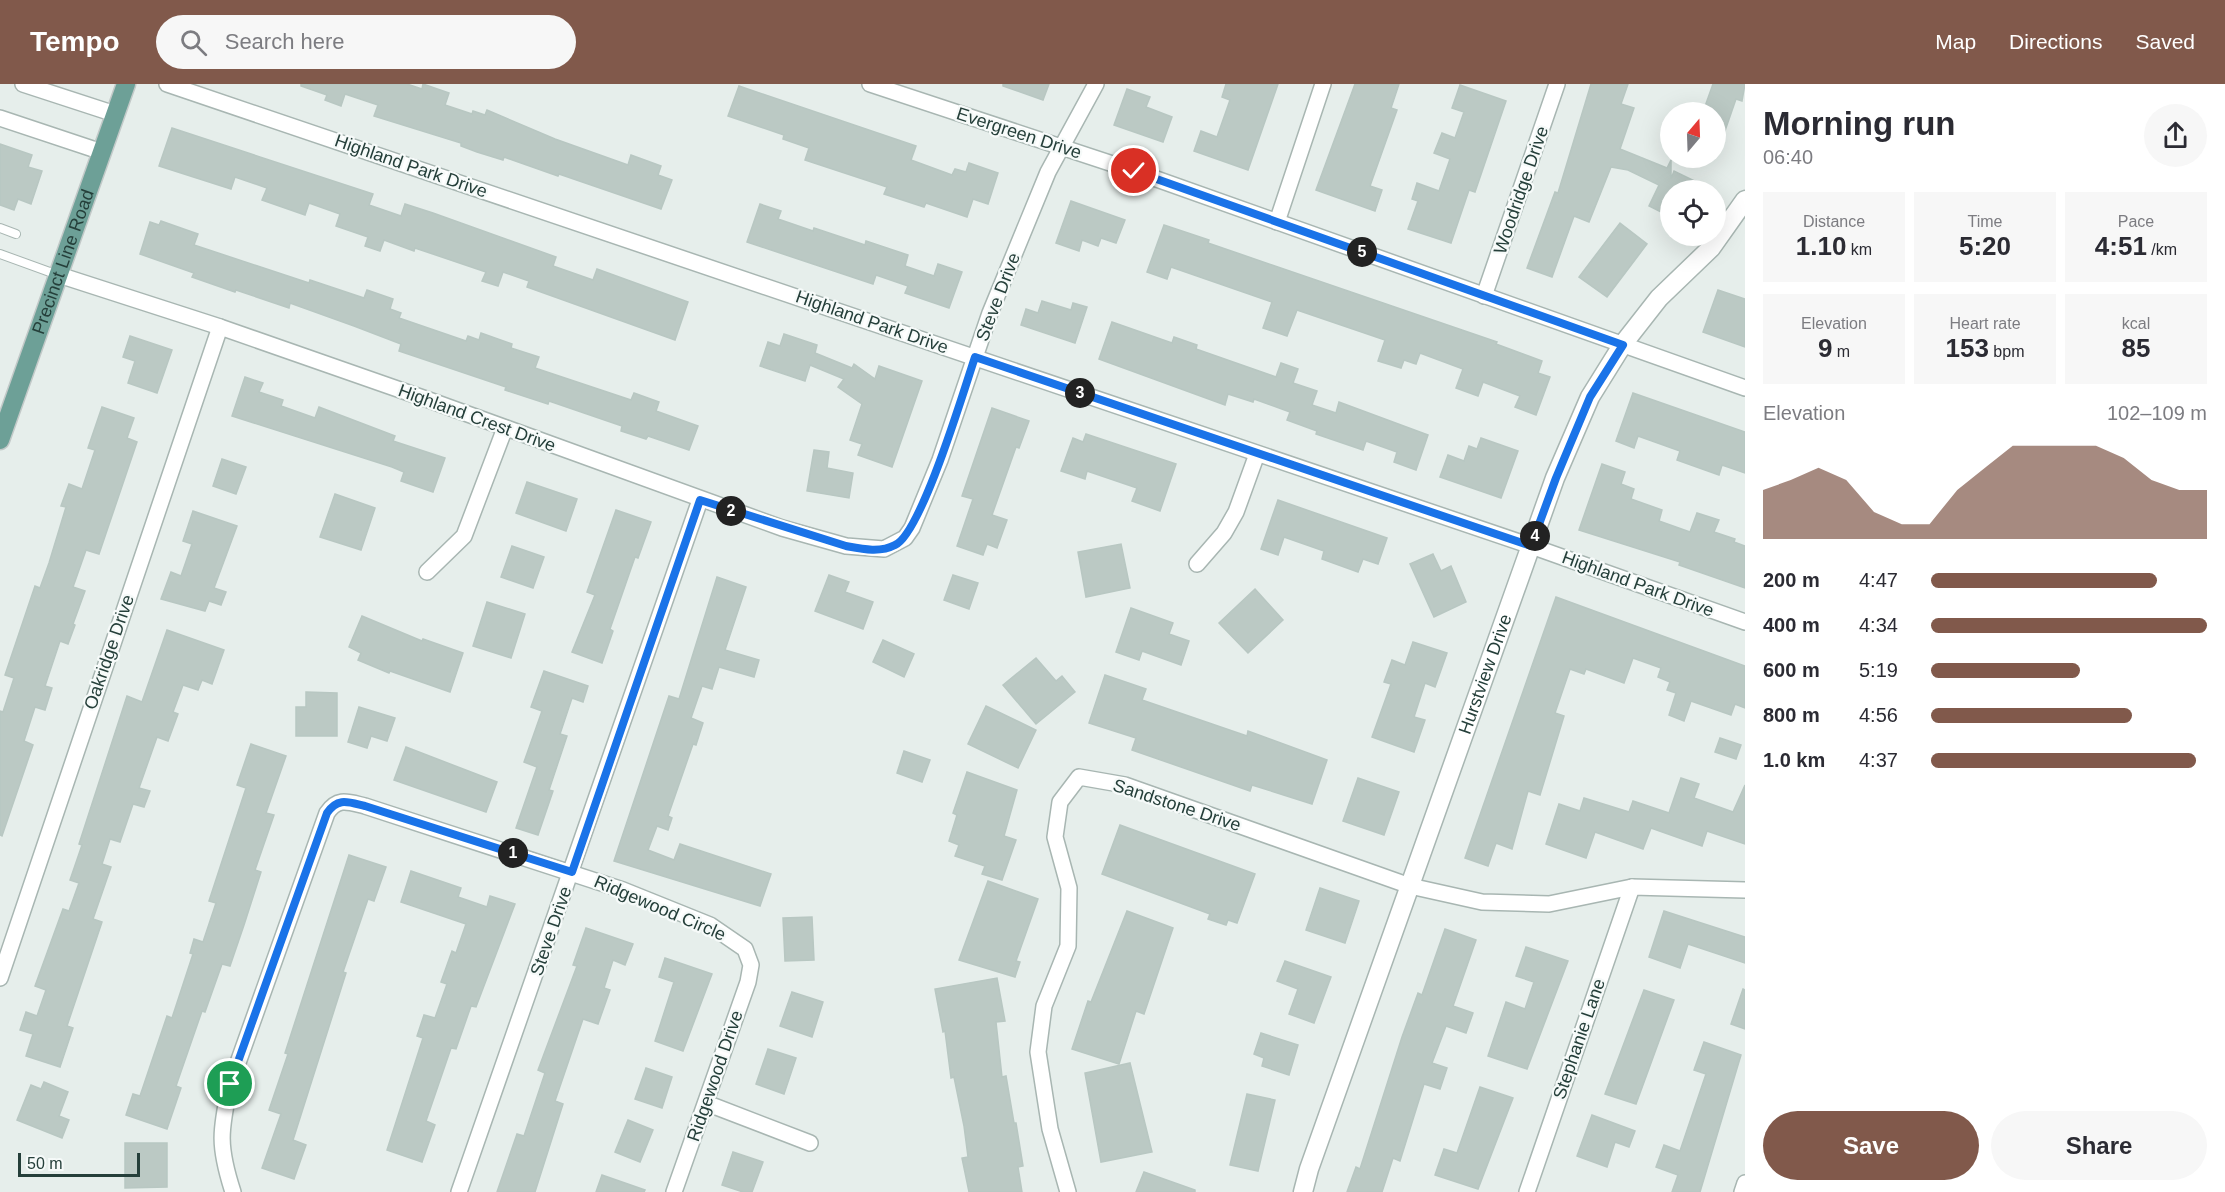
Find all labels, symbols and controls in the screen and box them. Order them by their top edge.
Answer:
search box [156,15,576,69]
text: Tempo [30,26,120,57]
icon: search [177,26,210,59]
text: Search here [225,29,345,54]
text: Map [1935,30,1976,53]
text: Directions [2009,30,2102,53]
text: Saved [2135,30,2195,53]
north arrow [1660,102,1726,168]
map controls [1660,102,1726,246]
street label: Evergreen Drive [954,103,1084,163]
button: share [2144,104,2207,167]
text: Morning run [1763,105,1955,142]
street label: Woodridge Drive [1490,124,1552,256]
street label: Highland Park Drive [332,130,490,202]
pin [1108,145,1159,196]
text: 06:40 [1763,146,1813,168]
icon: check [1117,154,1150,187]
button: locate [1660,180,1726,246]
street label: Precinct Line Road [28,187,98,337]
text: Distance [1803,213,1865,230]
text: Time [1968,213,2002,230]
text: Pace [2118,213,2154,230]
text: 1.10 [1796,231,1846,261]
text: 5:20 [1959,231,2011,261]
text: 4:51 [2095,231,2147,261]
pin: 5 [1347,237,1377,267]
text: km [1846,241,1872,258]
text: /km [2147,241,2177,258]
text: 5 [1358,243,1366,260]
street label: Steve Drive [972,250,1024,344]
street label: Highland Park Drive [793,286,951,358]
text: Elevation [1801,315,1867,332]
text: Heart rate [1949,315,2021,332]
text: kcal [2122,315,2150,332]
text: 9 [1818,333,1832,363]
text: 153 [1946,333,1989,363]
text: 85 [2122,333,2150,363]
text: m [1832,343,1850,360]
text: bpm [1989,343,2024,360]
pin: 3 [1065,378,1095,408]
street label: Highland Crest Drive [396,380,558,456]
text: 3 [1076,384,1084,401]
text: Elevation [1763,402,1845,424]
text: 102–109 m [2107,402,2207,424]
pin: 2 [716,496,746,526]
text: 2 [727,502,735,519]
pin: 4 [1520,521,1550,551]
text: 4 [1531,527,1539,544]
street label: Highland Park Drive [1559,547,1717,621]
text: 200 m [1763,569,1820,591]
text: 4:47 [1859,569,1898,591]
street label: Oakridge Drive [80,592,138,712]
street label: Hurstview Drive [1455,611,1516,737]
text: 400 m [1763,614,1820,636]
text: 4:34 [1859,614,1898,636]
text: 600 m [1763,659,1820,681]
text: 5:19 [1859,659,1898,681]
text: 800 m [1763,704,1820,726]
text: 4:56 [1859,704,1898,726]
text: 1.0 km [1763,749,1825,771]
text: 4:37 [1859,749,1898,771]
street label: Sandstone Drive [1111,775,1243,835]
pin: 1 [498,838,528,868]
text: 1 [509,844,517,861]
street label: Ridgewood Circle [591,871,729,945]
street label: Steve Drive [526,884,576,978]
street label: Stephanie Lane [1549,976,1609,1102]
street label: Ridgewood Drive [683,1008,747,1144]
pin [204,1058,255,1109]
icon: arrive [213,1067,246,1100]
button: Save [1763,1111,1979,1180]
button: Share [1991,1111,2207,1180]
scale bar [18,1150,140,1178]
text: 50 m [27,1155,63,1172]

